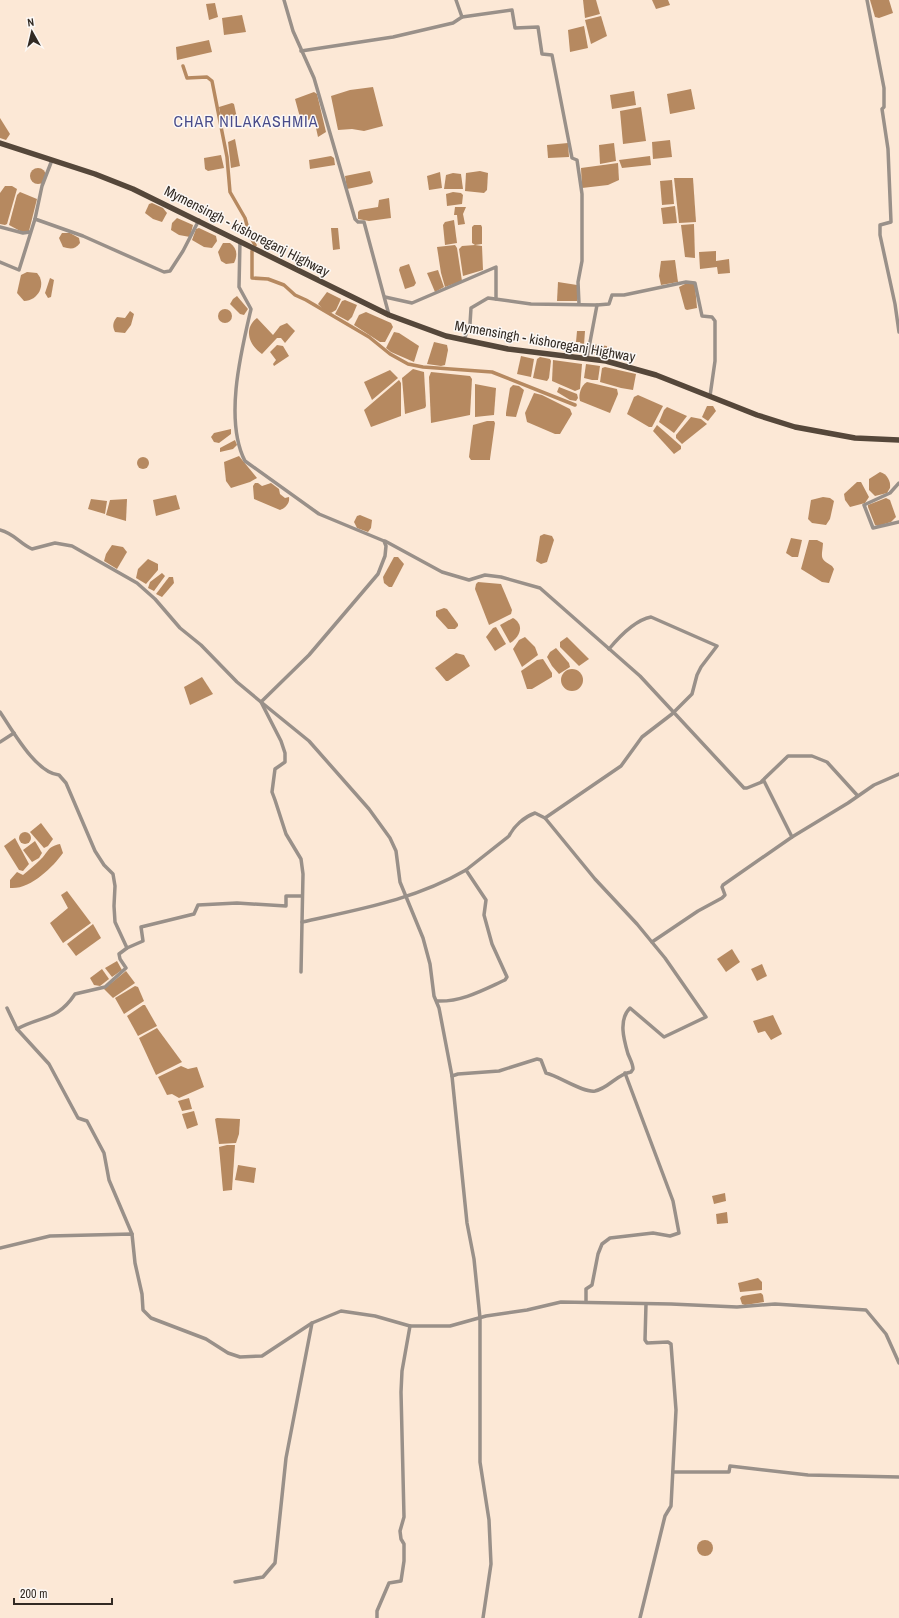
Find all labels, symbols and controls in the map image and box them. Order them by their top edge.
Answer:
north arrow [12,12,52,52]
text: N [26,15,35,29]
district label: CHAR NILAKASHMIA [173,110,319,132]
street label: Mymensingh - kishoreganj Highway [161,181,333,281]
street label: Mymensingh - kishoreganj Highway [453,316,637,366]
scale bar [14,1580,112,1606]
text: 200 m [20,1586,47,1602]

